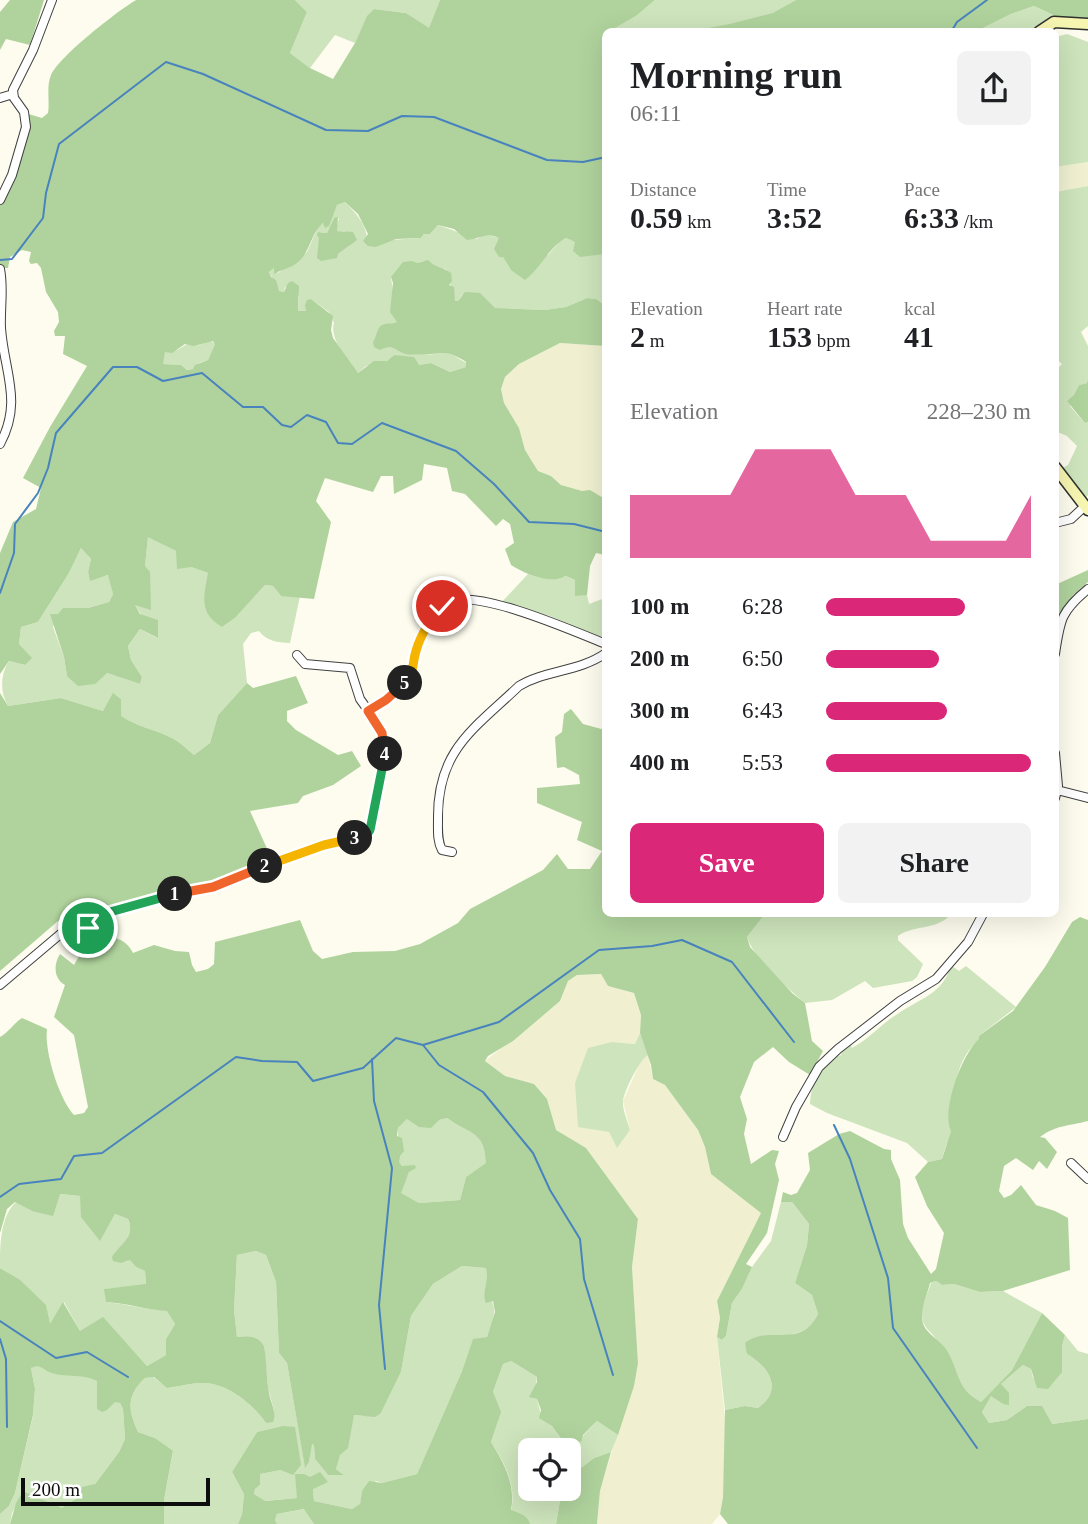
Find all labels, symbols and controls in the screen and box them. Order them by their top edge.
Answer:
button: share [957,51,1031,125]
text: Morning run [630,54,842,96]
text: 06:11 [630,101,682,126]
text: Distance [630,179,696,200]
text: Time [767,179,806,200]
text: Pace [904,179,940,200]
text: 0.59 [630,201,683,234]
text: 3:52 [767,201,822,234]
text: 6:33 [904,201,959,234]
text: km [683,211,712,232]
text: /km [959,211,993,232]
text: Elevation [630,298,703,319]
text: Heart rate [767,298,842,319]
text: kcal [904,298,936,319]
text: 2 [630,320,645,353]
text: 153 [767,320,812,353]
text: 41 [904,320,934,353]
text: m [645,330,665,351]
text: bpm [812,330,851,351]
text: Elevation [630,399,718,424]
text: 228–230 m [927,399,1031,424]
pin [412,576,472,636]
icon: check [423,587,461,625]
text: 100 m [630,594,689,619]
text: 6:28 [742,594,783,619]
text: 200 m [630,646,689,671]
text: 6:50 [742,646,783,671]
pin: 5 [388,666,422,700]
text: 5 [400,672,409,693]
text: 300 m [630,698,689,723]
text: 6:43 [742,698,783,723]
pin: 4 [368,736,402,772]
text: 4 [380,743,389,764]
text: 400 m [630,750,689,775]
text: 5:53 [742,750,783,775]
pin: 3 [338,820,372,856]
button: Save [630,823,824,903]
button: Share [838,823,1031,903]
text: 3 [350,827,359,848]
pin: 2 [247,848,282,884]
text: 2 [260,855,269,876]
pin: 1 [158,876,192,912]
text: 1 [170,883,179,904]
pin [58,898,118,958]
icon: arrive [69,909,107,947]
map controls [518,1438,581,1501]
button: locate [518,1438,581,1501]
scale bar [21,1475,210,1507]
text: 200 m [32,1479,80,1500]

